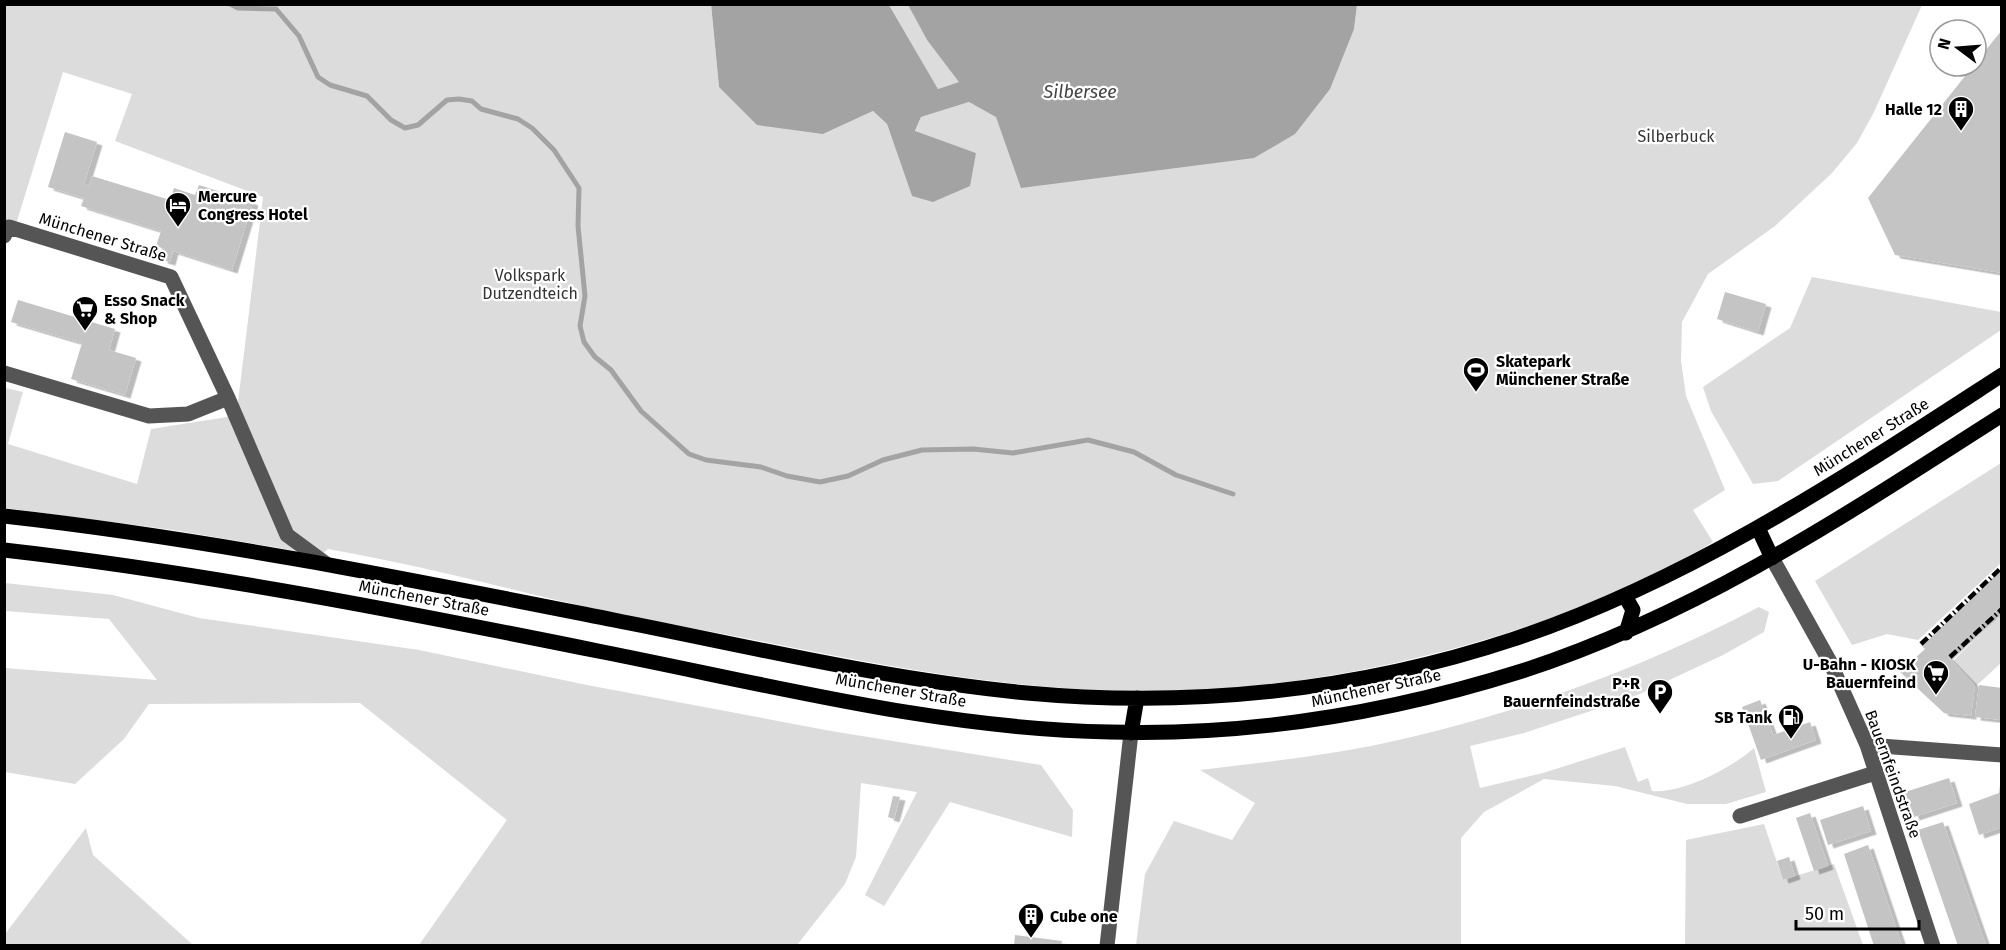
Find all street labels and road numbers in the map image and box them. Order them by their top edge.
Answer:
street label: Münchener Straße [37,209,169,265]
street label: Münchener Straße [1810,394,1932,480]
street label: Münchener Straße [357,576,491,620]
street label: Münchener Straße [1309,665,1443,711]
street label: Münchener Straße [834,669,968,711]
street label: Bauernfeindstraße [1861,707,1925,841]

